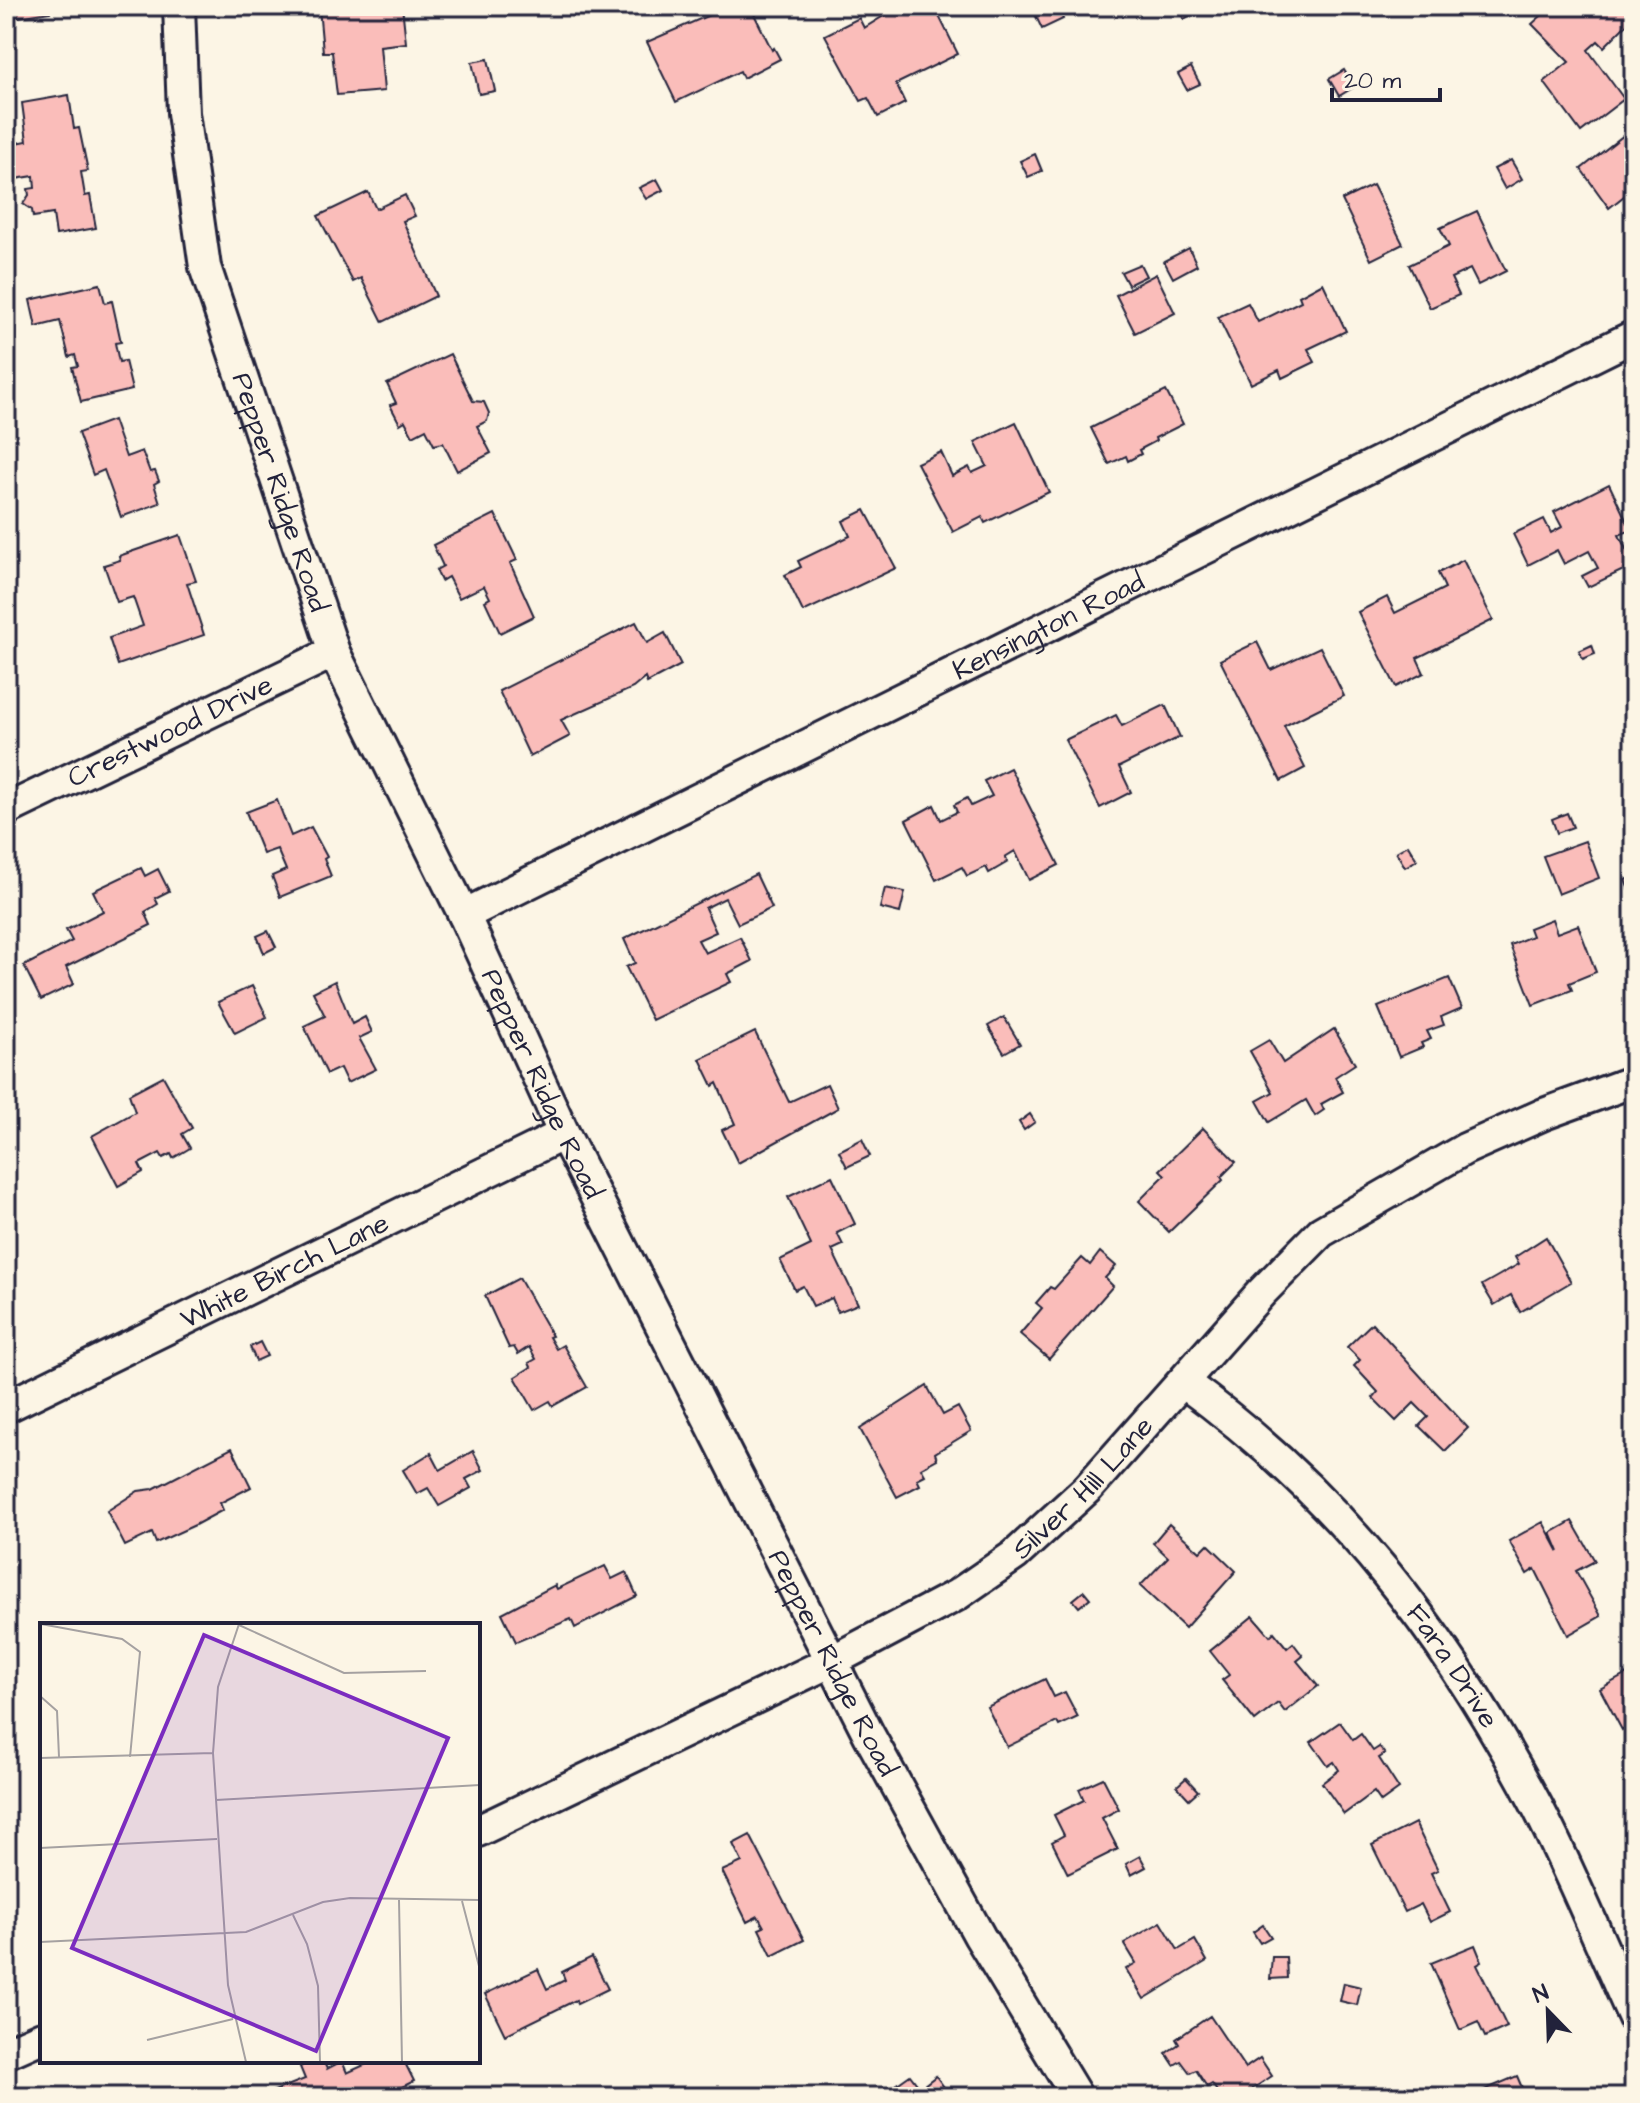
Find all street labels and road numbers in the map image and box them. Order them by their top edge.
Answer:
street label: Pepper Ridge Road [222,367,339,617]
street label: Kensington Road [946,562,1151,690]
street label: Crestwood Drive [61,665,279,797]
street label: Pepper Ridge Road [472,962,613,1205]
street label: White Birch Lane [174,1203,395,1338]
street label: Silver Hill Lane [1003,1408,1162,1568]
street label: Pepper Ridge Road [759,1543,907,1783]
street label: Fara Drive [1397,1596,1508,1735]

